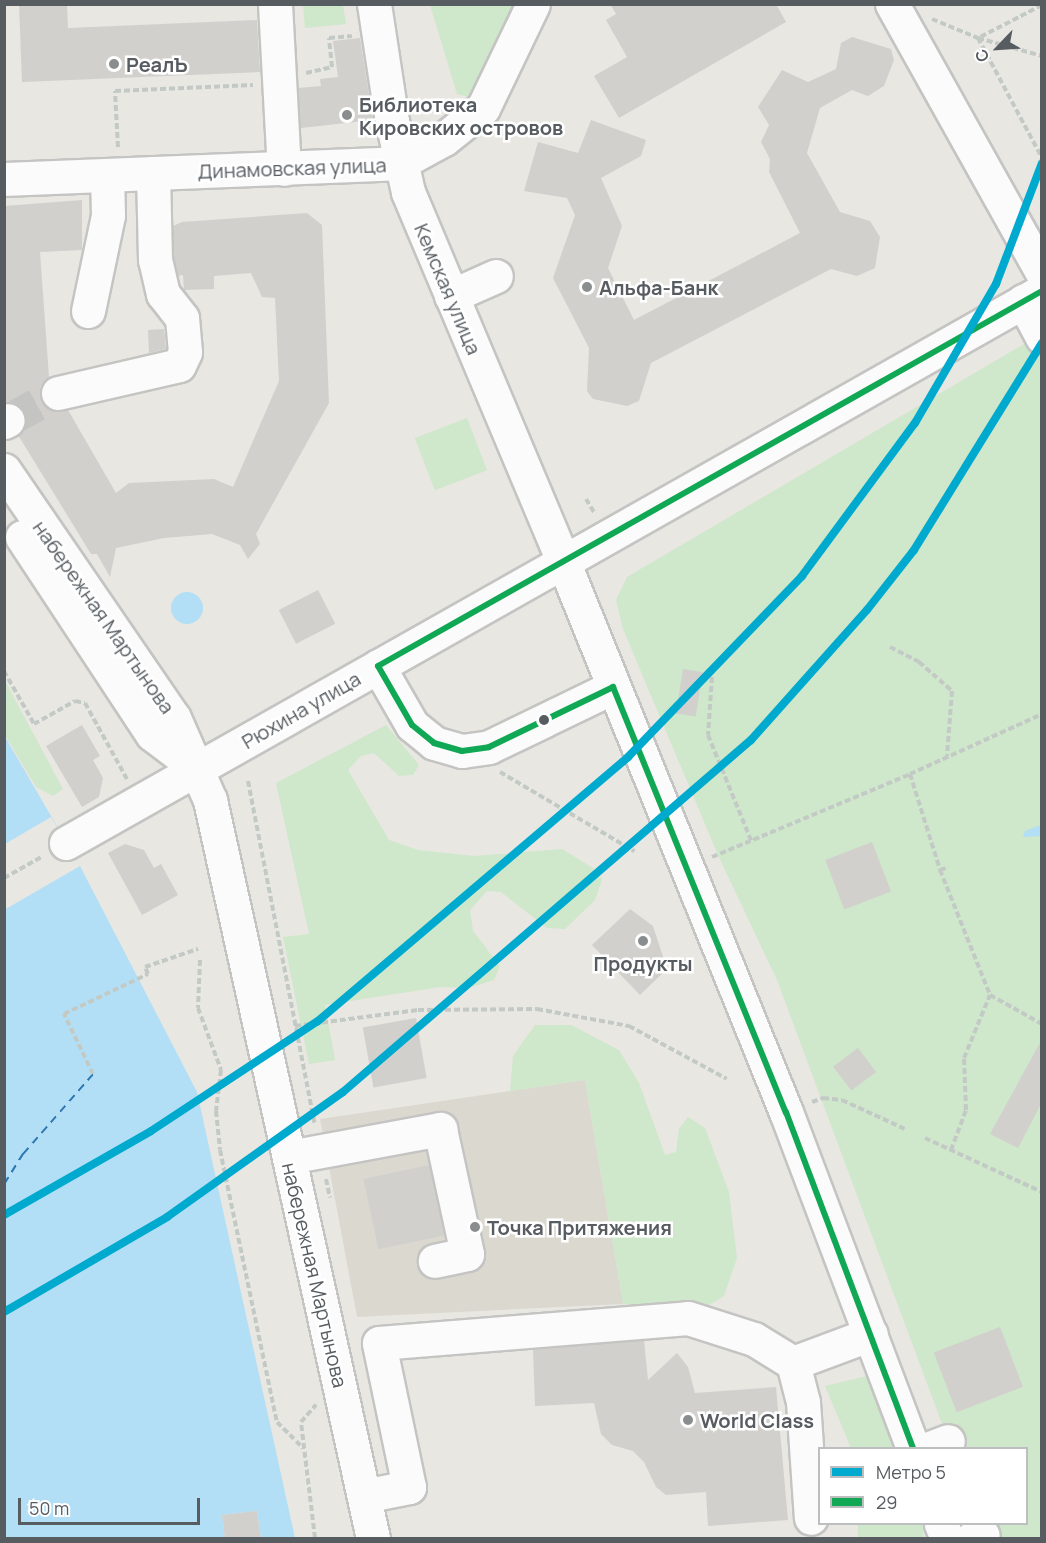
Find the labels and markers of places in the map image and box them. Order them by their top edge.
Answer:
place label: РеалЪ [126,52,187,76]
marker: РеалЪ [107,57,121,71]
place label: Библиотека Кировских островов [359,92,563,139]
marker: Библиотека Кировских островов [340,108,354,122]
place label: Альфа-Банк [599,275,718,299]
marker: Альфа-Банк [580,280,594,294]
unlabelled marker [538,714,550,726]
marker: Продукты [636,934,650,948]
place label: Продукты [593,951,693,975]
place label: Точка Притяжения [487,1215,672,1239]
marker: Точка Притяжения [468,1220,482,1234]
place label: World Class [700,1408,814,1432]
marker: World Class [681,1413,695,1427]

